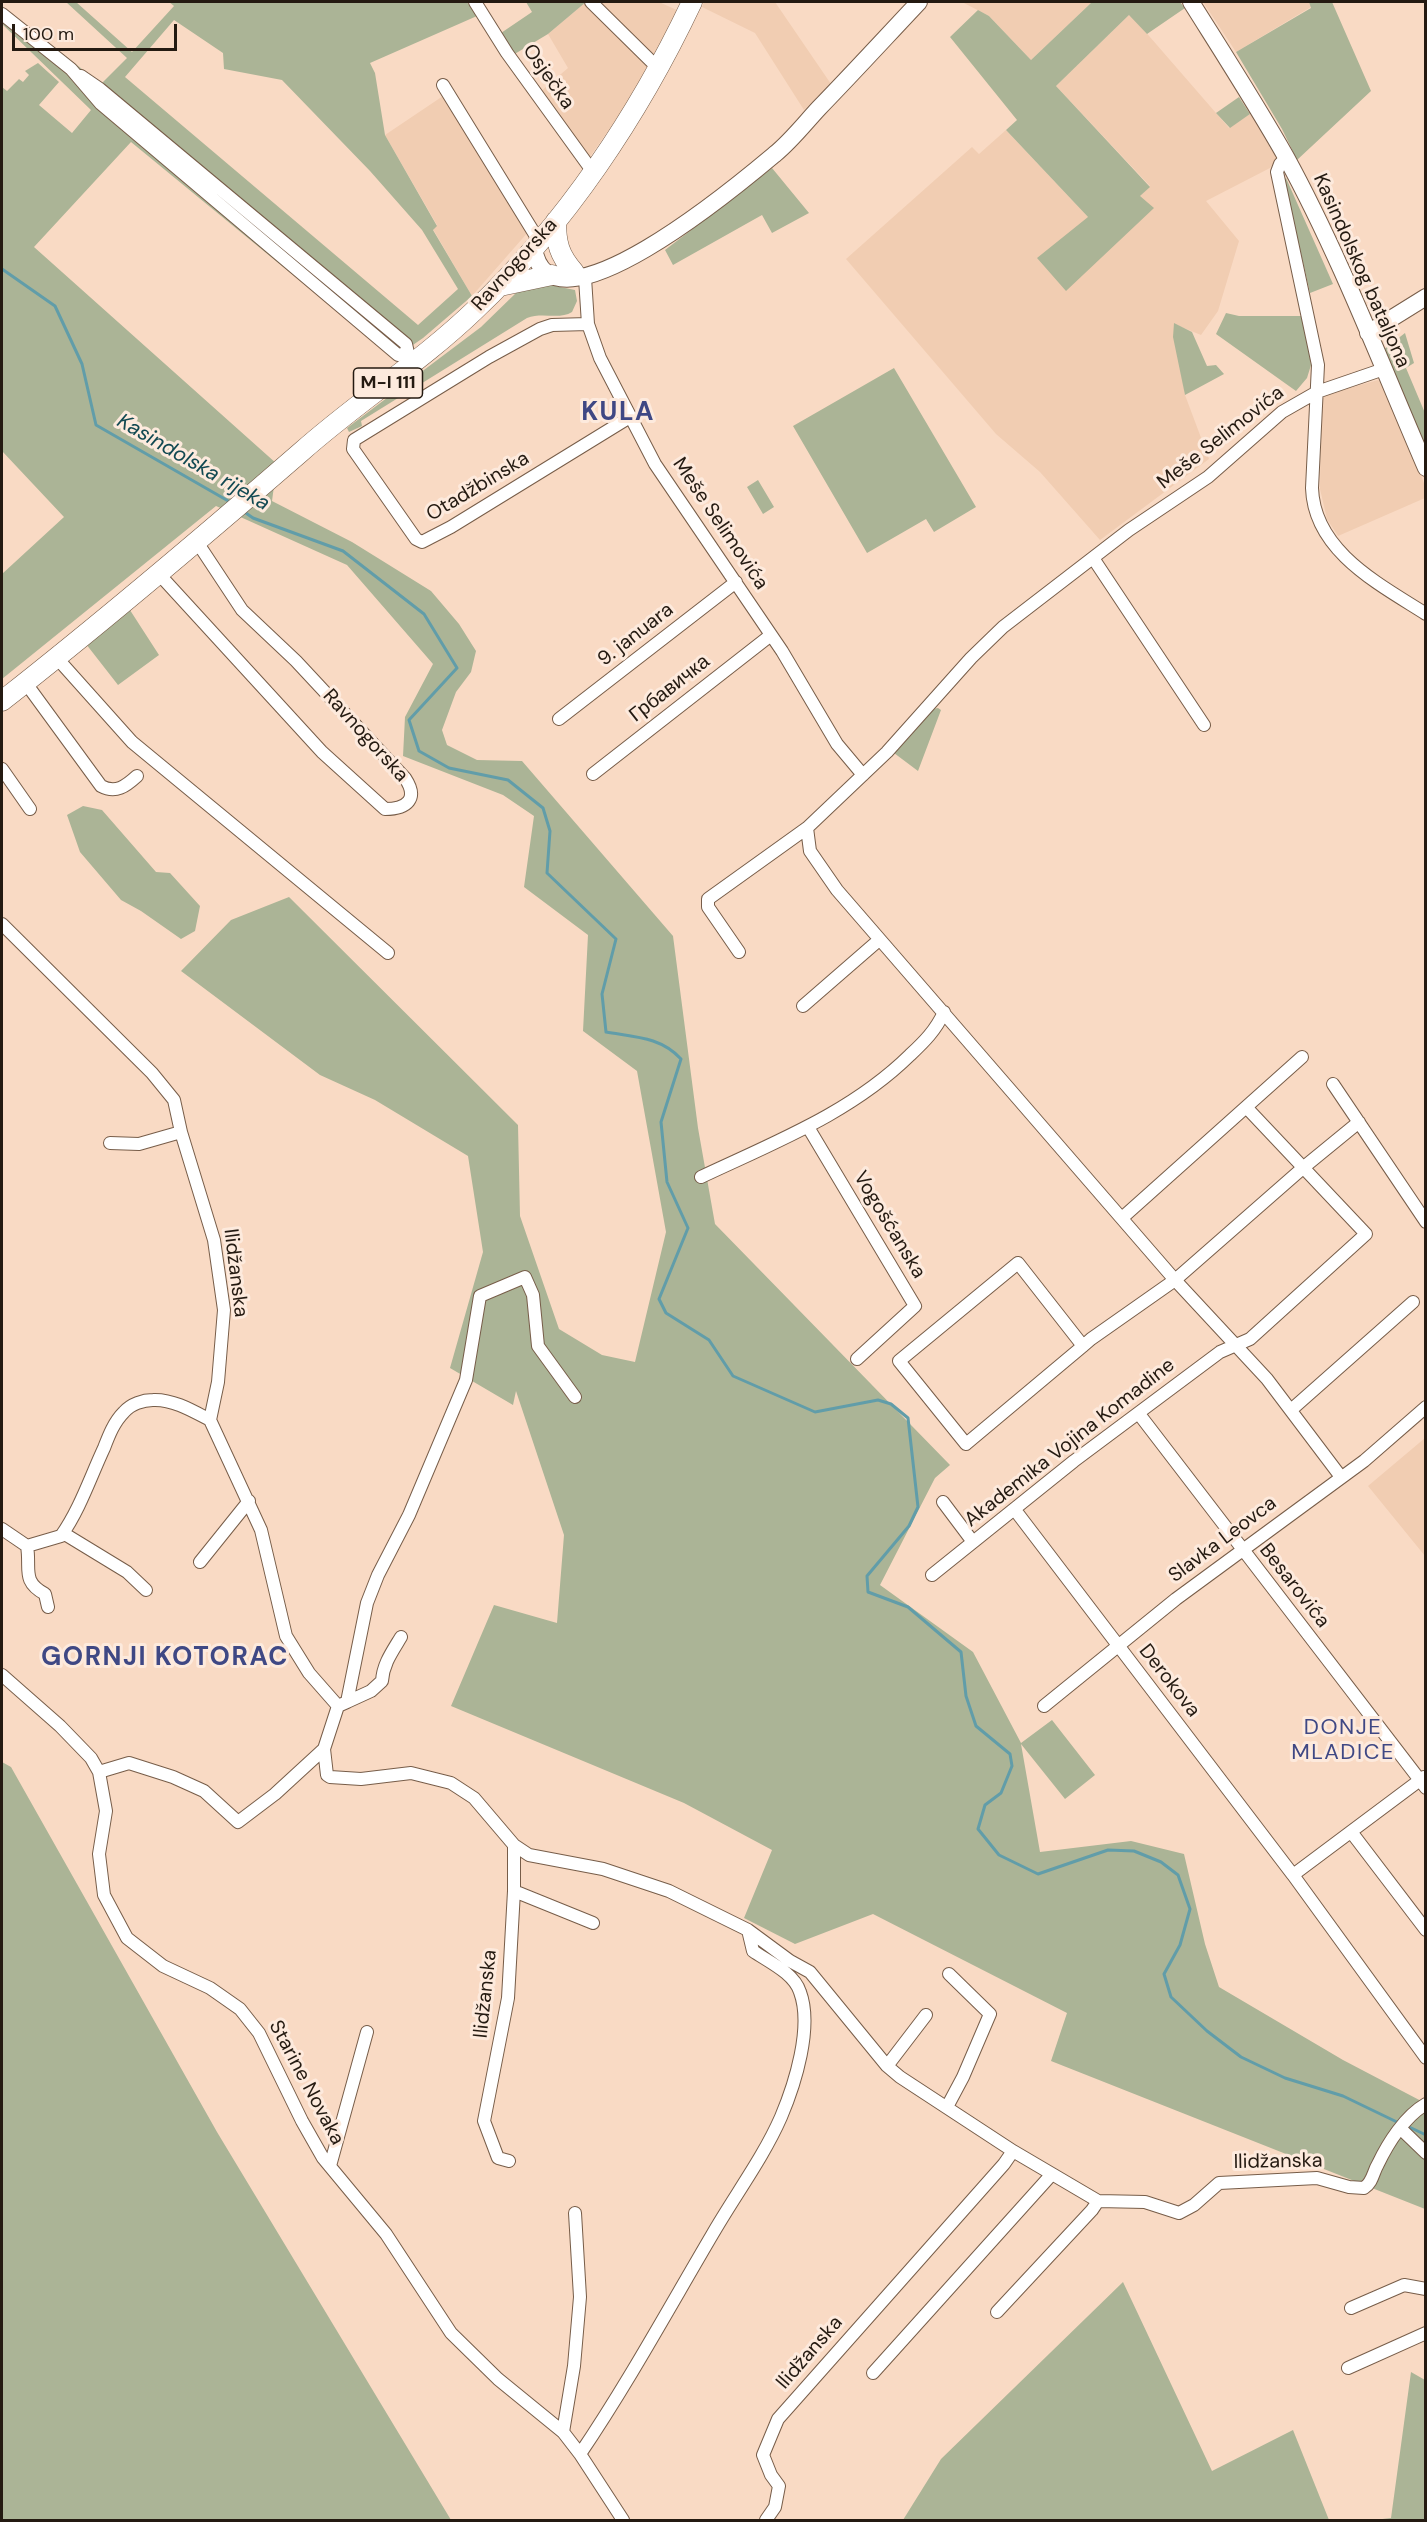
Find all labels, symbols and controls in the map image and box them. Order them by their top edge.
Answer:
scale bar [15,12,180,50]
text: 100 m [23,22,74,46]
street label: Osječka [517,40,579,114]
street label: Kasindolskog bataljona [1307,170,1415,372]
street label: Ravnogorska [467,214,563,316]
road number: M-I 111 [354,368,422,398]
street label: Meše Selimovića [1153,381,1289,495]
district label: KULA [581,397,655,429]
water label: Kasindolska rijeka [112,409,274,517]
street label: Otadžbinska [422,447,534,527]
street label: Meše Selimovića [667,453,773,595]
street label: 9. januara [594,598,678,672]
street label: Грбавичка [625,650,715,728]
street label: Ravnogorska [317,685,413,787]
street label: Vogošćanska [848,1167,930,1283]
street label: Ilidžanska [218,1227,252,1319]
street label: Akademika Vojina Komadine [960,1354,1180,1532]
street label: Slavka Leovca [1164,1492,1282,1588]
street label: Besarovića [1254,1539,1334,1633]
street label: Derokova [1133,1640,1205,1722]
district label: GORNJI KOTORAC [41,1642,289,1674]
district label: DONJE MLADICE [1291,1715,1395,1766]
street label: Ilidžanska [469,1949,503,2039]
street label: Starine Novaka [263,2017,349,2149]
street label: Ilidžanska [1233,2149,1323,2175]
street label: Ilidžanska [772,2312,848,2394]

